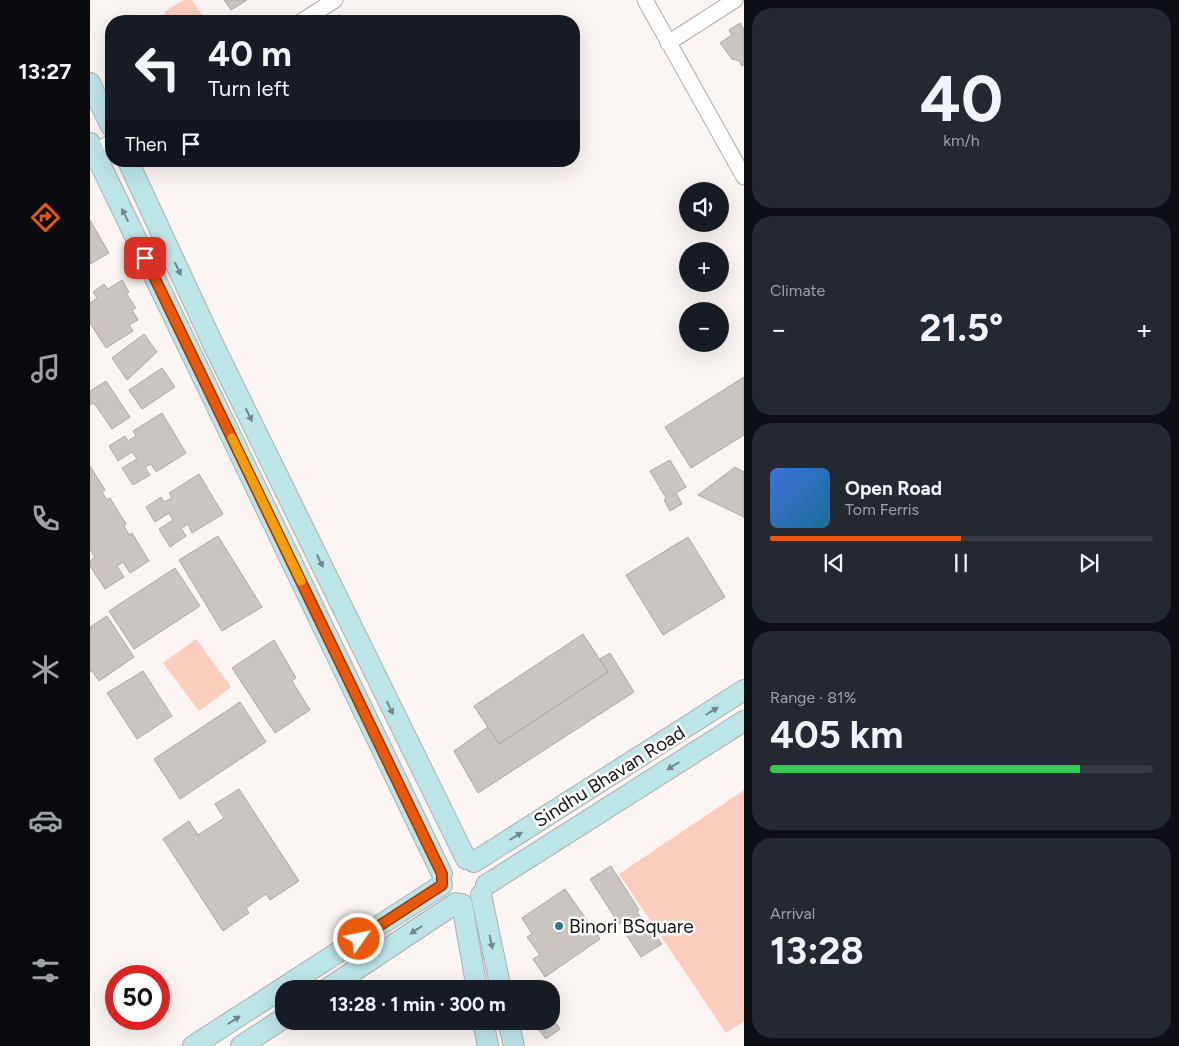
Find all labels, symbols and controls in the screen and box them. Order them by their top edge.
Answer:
text: 40 m [208,33,292,75]
icon: left [125,35,190,100]
text: 13:27 [18,58,72,85]
text: 40 [920,59,1003,137]
text: Turn left [208,75,290,102]
icon: arrive [177,130,205,158]
text: km/h [943,131,980,150]
text: Then [125,133,167,156]
map controls [679,182,729,352]
button: sound [679,182,729,232]
icon: directions [28,200,63,235]
one-way arrow [121,208,129,223]
pin [124,237,166,279]
button: + [679,242,729,292]
icon: arrive [131,244,159,272]
one-way arrow [174,262,182,276]
text: Climate [770,281,825,300]
button: − [679,302,729,352]
text: 21.5° [920,305,1003,351]
text: − [770,312,787,346]
text: + [1136,312,1153,346]
icon: music [28,351,63,386]
one-way arrow [245,408,253,422]
text: Open Road [845,477,942,500]
text: Tom Ferris [845,500,919,519]
icon: phone [28,501,63,536]
icon: previous [820,549,848,577]
icon: pause [947,549,975,577]
icon: next [1075,549,1103,577]
one-way arrow [317,554,325,568]
icon: climate [28,652,63,687]
text: Range · 81% [770,688,856,707]
one-way arrow [386,701,394,715]
one-way arrow [705,706,718,715]
text: 405 km [770,712,903,758]
street label: Sindhu Bhavan Road [529,721,689,832]
one-way arrow [667,762,680,771]
icon: car [28,803,63,838]
one-way arrow [509,831,522,840]
text: Arrival [770,904,815,923]
position arrow [332,912,384,964]
place label: Binori BSquare [569,915,694,938]
marker: Binori BSquare [553,920,565,932]
one-way arrow [409,925,422,935]
text: 13:28 [770,928,864,974]
one-way arrow [487,934,495,949]
icon: filters [28,953,63,988]
speed limit sign: 50 [105,965,170,1030]
text: 13:28 · 1 min · 300 m [329,993,506,1016]
one-way arrow [228,1015,241,1024]

